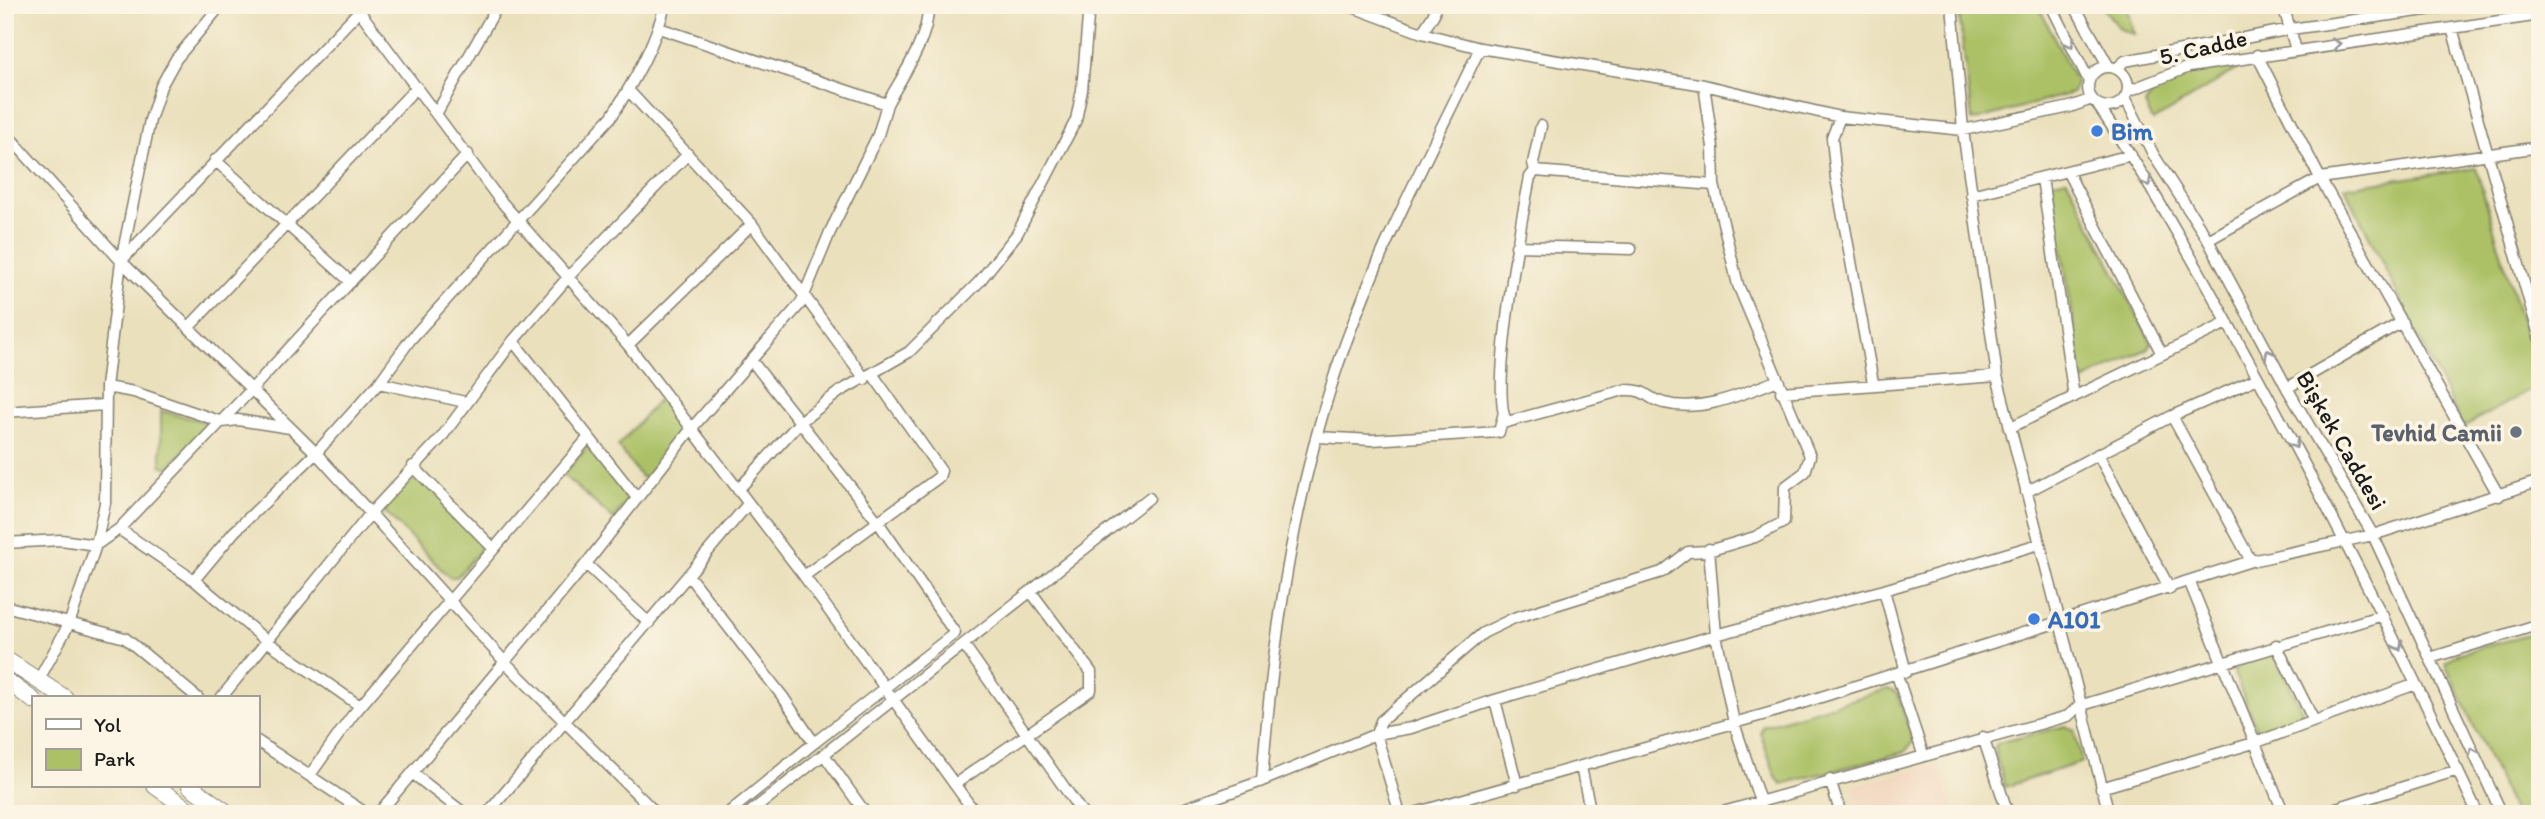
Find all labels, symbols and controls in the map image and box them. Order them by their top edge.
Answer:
street label: 5. Cadde [2156,23,2250,71]
one-way arrow [2061,36,2075,48]
one-way arrow [2331,37,2342,52]
place label: Bim [2111,117,2154,146]
marker: Bim [2089,123,2105,139]
one-way arrow [2139,174,2152,187]
one-way arrow [2263,349,2277,361]
street label: Bişkek Caddesi [2290,365,2394,515]
place label: Tevhid Camii [2370,418,2502,447]
marker: Tevhid Camii [2508,424,2524,440]
one-way arrow [2286,437,2299,450]
place label: A101 [2047,605,2101,634]
marker: A101 [2026,611,2042,627]
one-way arrow [2390,639,2404,651]
legend [32,696,259,788]
text: Yol [94,712,121,737]
text: Park [94,746,136,771]
one-way arrow [2468,747,2482,759]

